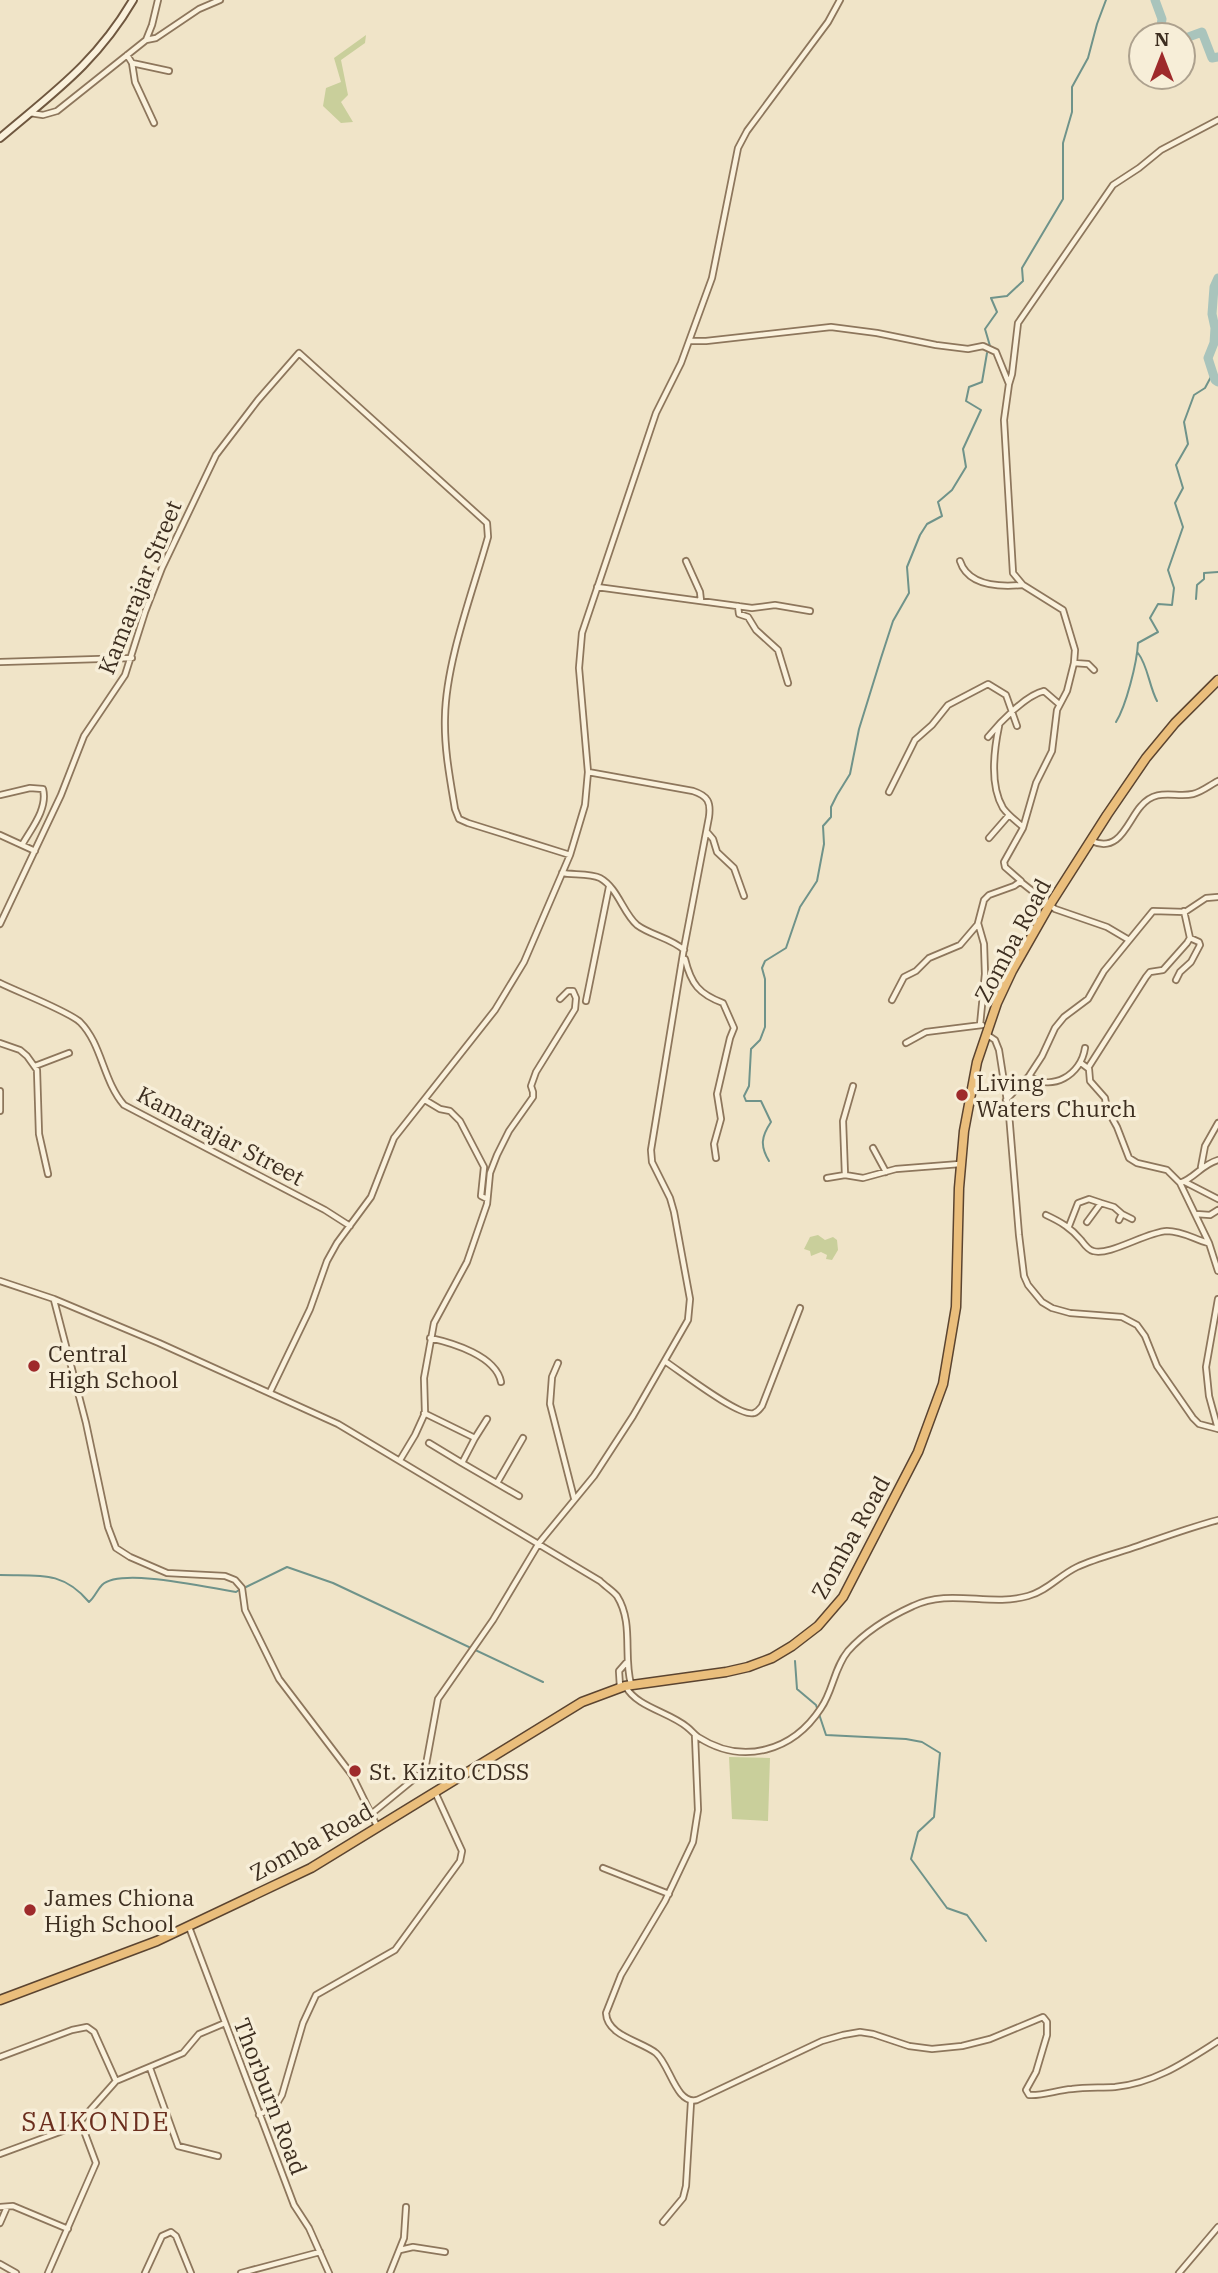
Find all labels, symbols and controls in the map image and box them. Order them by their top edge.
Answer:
north arrow [1127,21,1197,91]
text: N [1154,27,1170,51]
street label: Kamarajar Street [90,495,188,679]
street label: Zomba Road [967,873,1057,1007]
place label: Living Waters Church [976,1067,1136,1123]
street label: Kamarajar Street [132,1078,310,1192]
marker: Living Waters Church [954,1087,970,1103]
place label: Central High School [48,1338,178,1394]
marker: Central High School [26,1358,42,1374]
street label: Zomba Road [804,1470,896,1604]
place label: St. Kizito CDSS [369,1756,529,1786]
marker: St. Kizito CDSS [347,1763,363,1779]
street label: Zomba Road [244,1795,378,1887]
place label: James Chiona High School [44,1882,195,1938]
marker: James Chiona High School [22,1902,38,1918]
street label: Thorburn Road [227,2013,315,2179]
district label: SAIKONDE [21,2104,171,2138]

